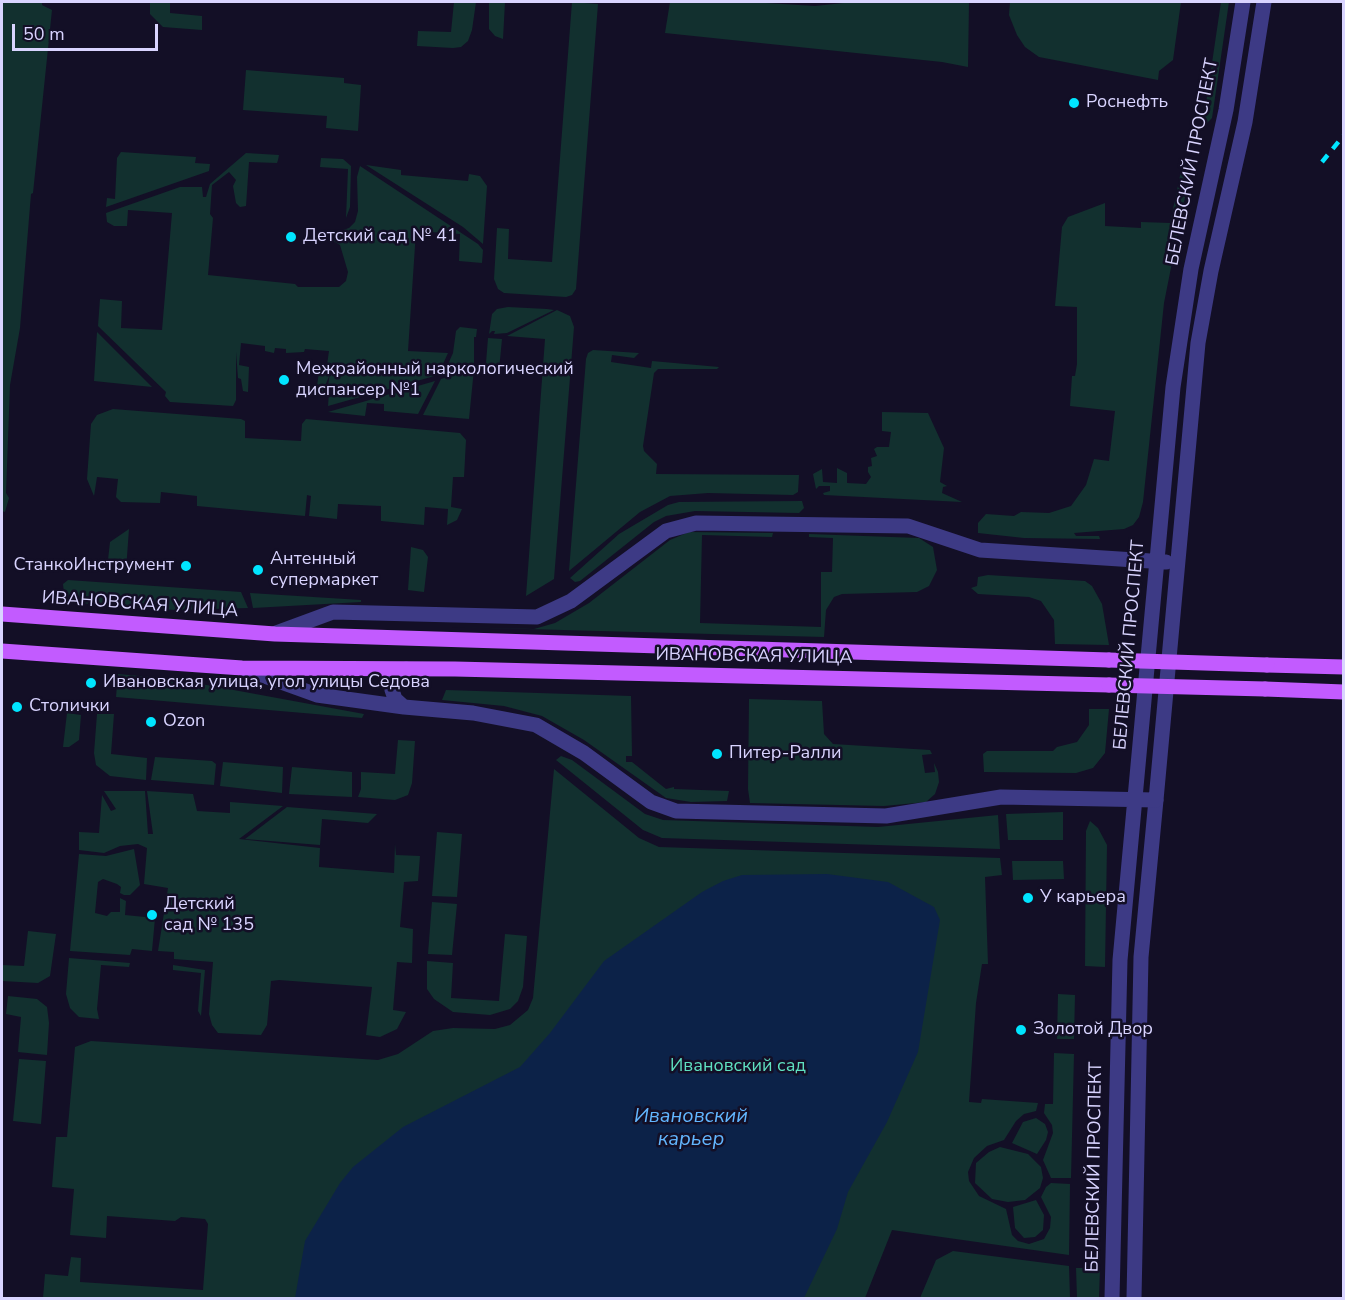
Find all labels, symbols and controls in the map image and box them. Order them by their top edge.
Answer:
scale bar [15,12,160,50]
text: 50 m [23,22,65,46]
street label: БЕЛЕВСКИЙ ПРОСПЕКТ [1162,57,1224,267]
place label: Роснефть [1086,92,1168,114]
marker: Роснефть [1067,96,1081,110]
place label: Детский сад № 41 [303,226,457,248]
marker: Детский сад № 41 [284,230,298,244]
place label: Межрайонный наркологический диспансер №1 [296,359,574,401]
marker: Межрайонный наркологический диспансер №1 [277,373,291,387]
street label: БЕЛЕВСКИЙ ПРОСПЕКТ [1110,539,1150,751]
place label: Антенный супермаркет [270,549,378,592]
place label: СтанкоИнструмент [13,555,174,577]
marker: СтанкоИнструмент [179,559,193,573]
marker: Антенный супермаркет [251,563,265,577]
street label: ИВАНОВСКАЯ УЛИЦА [41,587,239,623]
street label: ИВАНОВСКАЯ УЛИЦА [655,644,853,670]
place label: Ивановская улица, угол улицы Седова [103,672,430,694]
marker: Ивановская улица, угол улицы Седова [84,676,98,690]
place label: Столички [29,696,110,718]
marker: Столички [10,700,24,714]
place label: Ozon [163,711,205,733]
marker: Ozon [144,715,158,729]
place label: Питер-Ралли [729,743,841,765]
marker: Питер-Ралли [710,747,724,761]
place label: У карьера [1040,887,1126,909]
marker: У карьера [1021,891,1035,905]
place label: Детский сад № 135 [164,894,254,936]
marker: Детский сад № 135 [145,908,159,922]
place label: Золотой Двор [1033,1019,1153,1041]
marker: Золотой Двор [1014,1023,1028,1037]
park label: Ивановский сад [670,1056,806,1078]
street label: БЕЛЕВСКИЙ ПРОСПЕКТ [1082,1062,1108,1272]
water label: Ивановский карьер [634,1105,748,1152]

